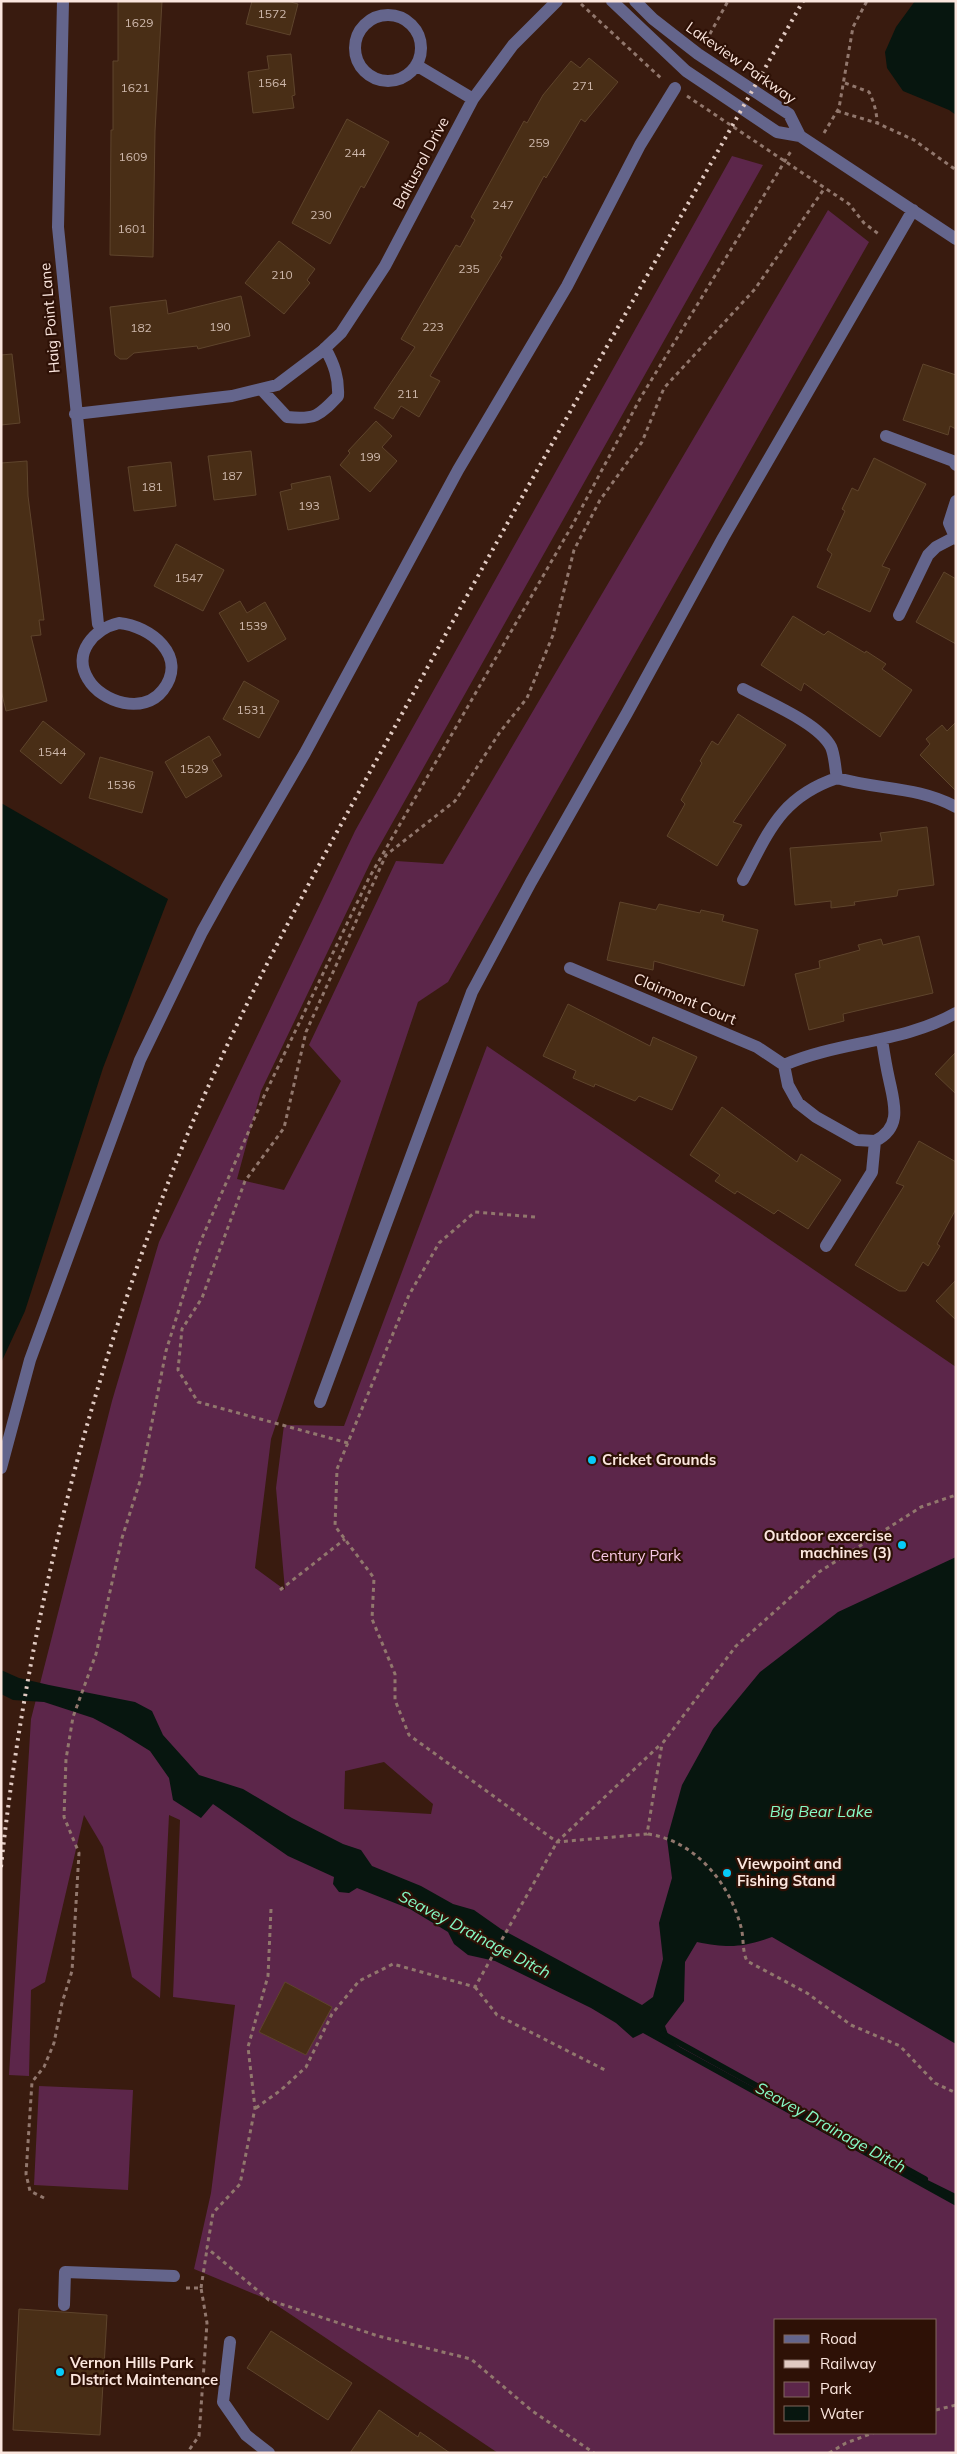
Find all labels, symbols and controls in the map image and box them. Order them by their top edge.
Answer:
house number: 1572 [258,6,286,21]
house number: 1629 [125,15,153,30]
street label: Lakeview Parkway [682,17,800,108]
house number: 1564 [258,75,286,90]
house number: 271 [572,78,594,93]
house number: 1621 [121,80,149,95]
street label: Baltusrol Drive [388,113,453,212]
house number: 259 [528,135,550,150]
house number: 244 [344,145,366,160]
house number: 1609 [119,149,147,164]
house number: 247 [492,197,514,212]
house number: 230 [310,207,332,222]
house number: 1601 [118,221,146,236]
house number: 235 [458,261,480,276]
street label: Haig Point Lane [35,262,64,374]
house number: 210 [271,267,293,282]
house number: 190 [209,319,231,334]
house number: 223 [422,319,444,334]
house number: 182 [130,320,152,335]
house number: 211 [397,386,419,401]
house number: 199 [359,449,381,464]
house number: 187 [221,468,243,483]
house number: 181 [141,479,163,494]
house number: 193 [298,498,320,513]
house number: 1547 [175,570,203,585]
house number: 1539 [239,618,267,633]
house number: 1531 [237,702,265,717]
house number: 1544 [38,744,66,759]
house number: 1529 [180,761,208,776]
house number: 1536 [107,777,135,792]
street label: Clairmont Court [631,968,739,1029]
place label: Cricket Grounds [602,1450,716,1469]
marker: Cricket Grounds [586,1454,598,1466]
place label: Outdoor excercise machines (3) [764,1526,892,1562]
marker: Outdoor excercise machines (3) [896,1539,908,1551]
park label: Century Park [591,1546,681,1565]
water label: Big Bear Lake [770,1801,873,1821]
place label: Viewpoint and Fishing Stand [736,1854,842,1890]
marker: Viewpoint and Fishing Stand [721,1867,733,1879]
water label: Seavey Drainage Ditch [396,1885,554,1983]
water label: Seavey Drainage Ditch [752,2077,910,2177]
legend [774,2319,937,2434]
text: Road [820,2329,857,2348]
place label: Vernon Hills Park DIstrict Maintenance [69,2353,218,2389]
text: Railway [820,2354,876,2373]
marker: Vernon Hills Park DIstrict Maintenance [54,2366,66,2378]
text: Park [820,2379,852,2398]
text: Water [820,2404,864,2423]

